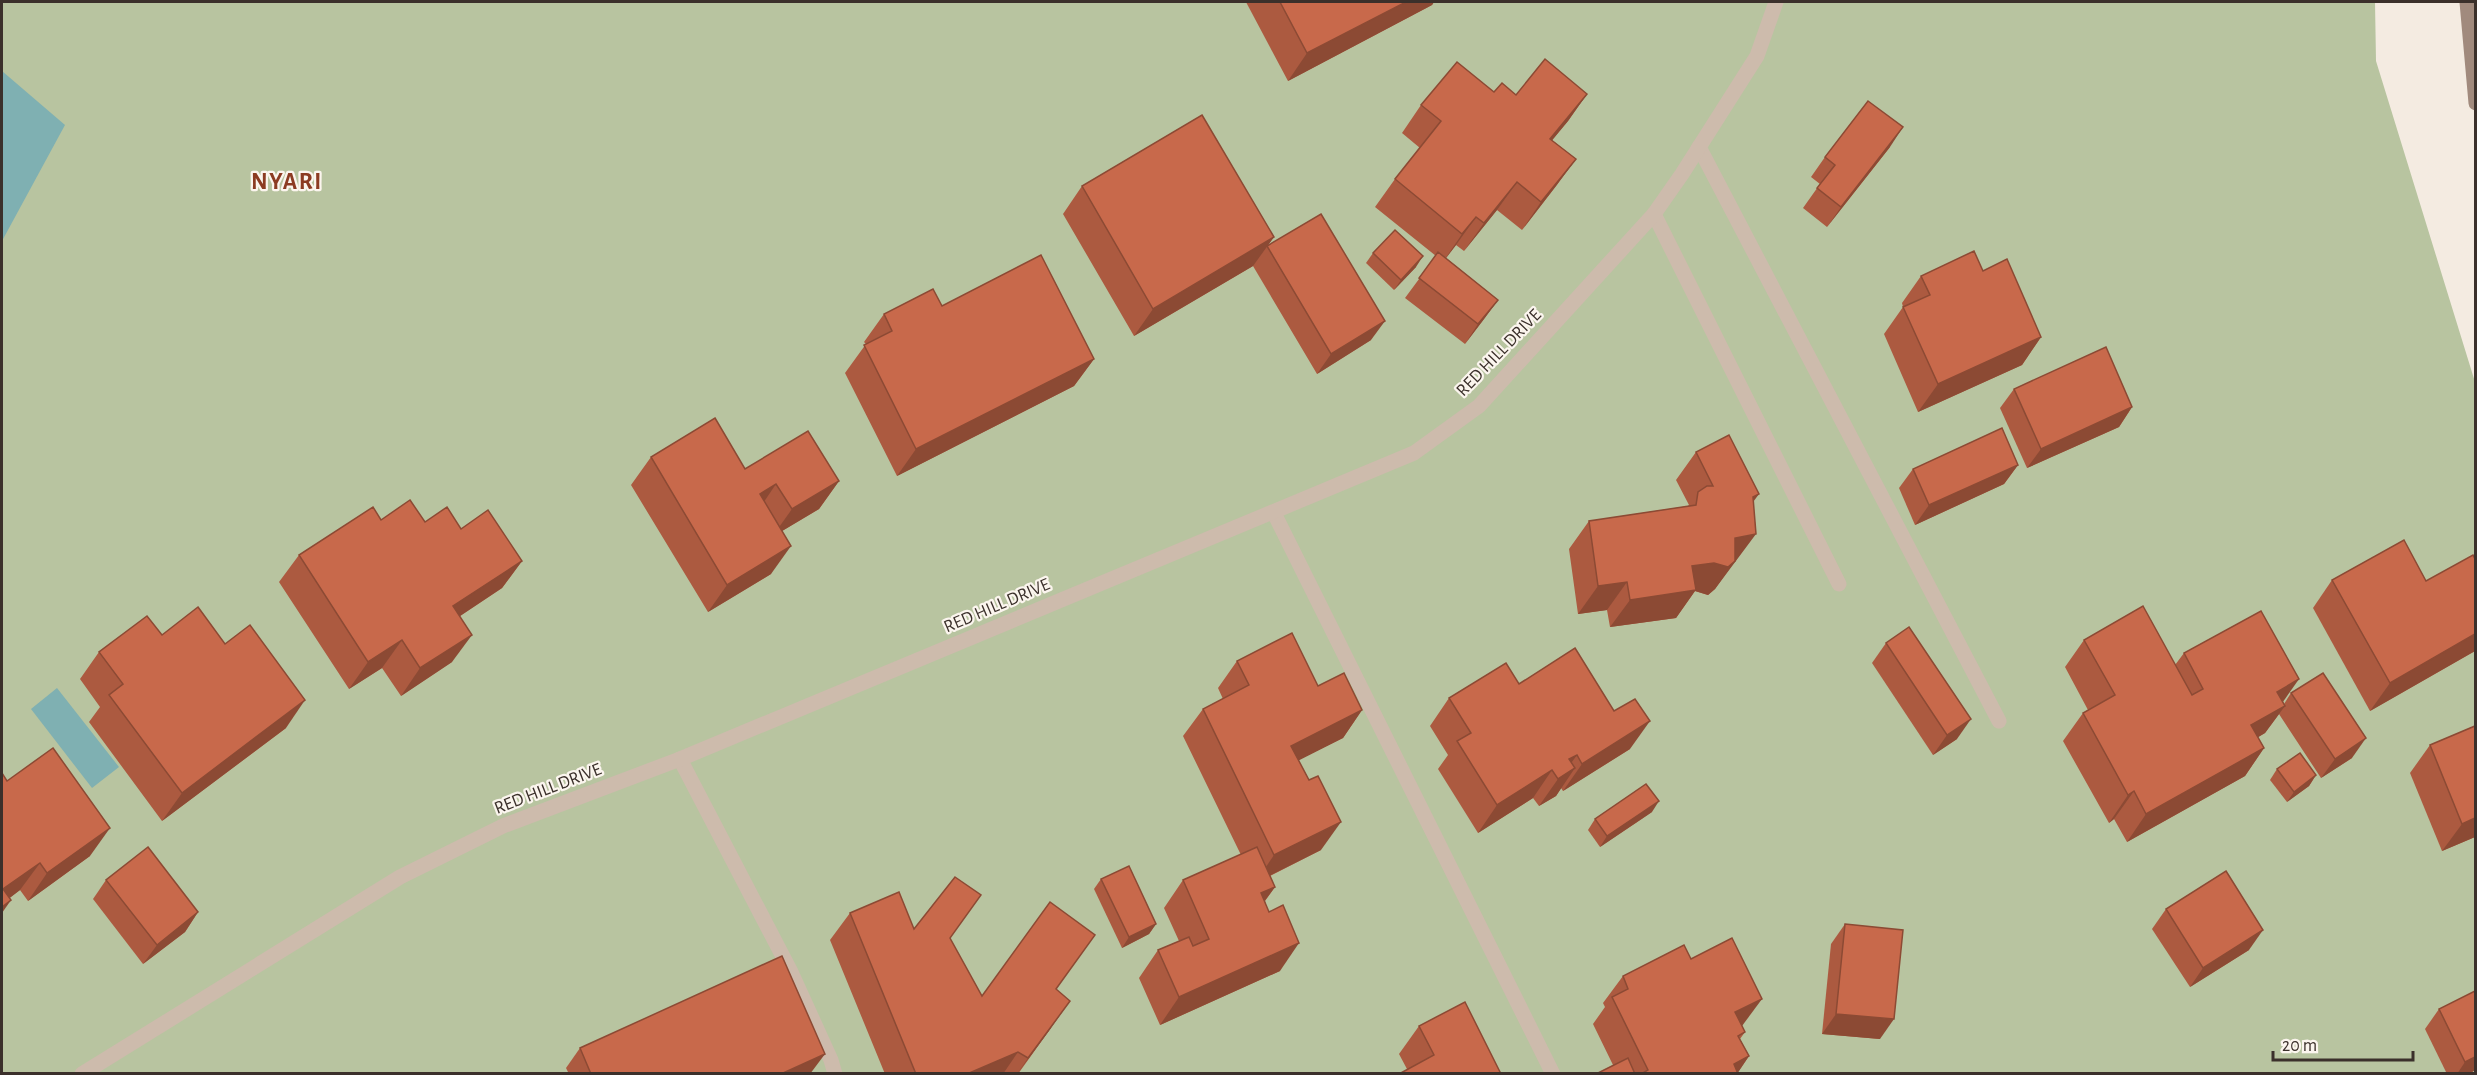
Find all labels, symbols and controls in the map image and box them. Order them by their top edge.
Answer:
district label: NYARI [251,170,323,194]
street label: RED HILL DRIVE [1453,306,1545,400]
street label: RED HILL DRIVE [941,575,1053,636]
street label: RED HILL DRIVE [492,760,604,818]
scale bar [2273,1024,2412,1062]
text: 20 m [2282,1037,2317,1055]

